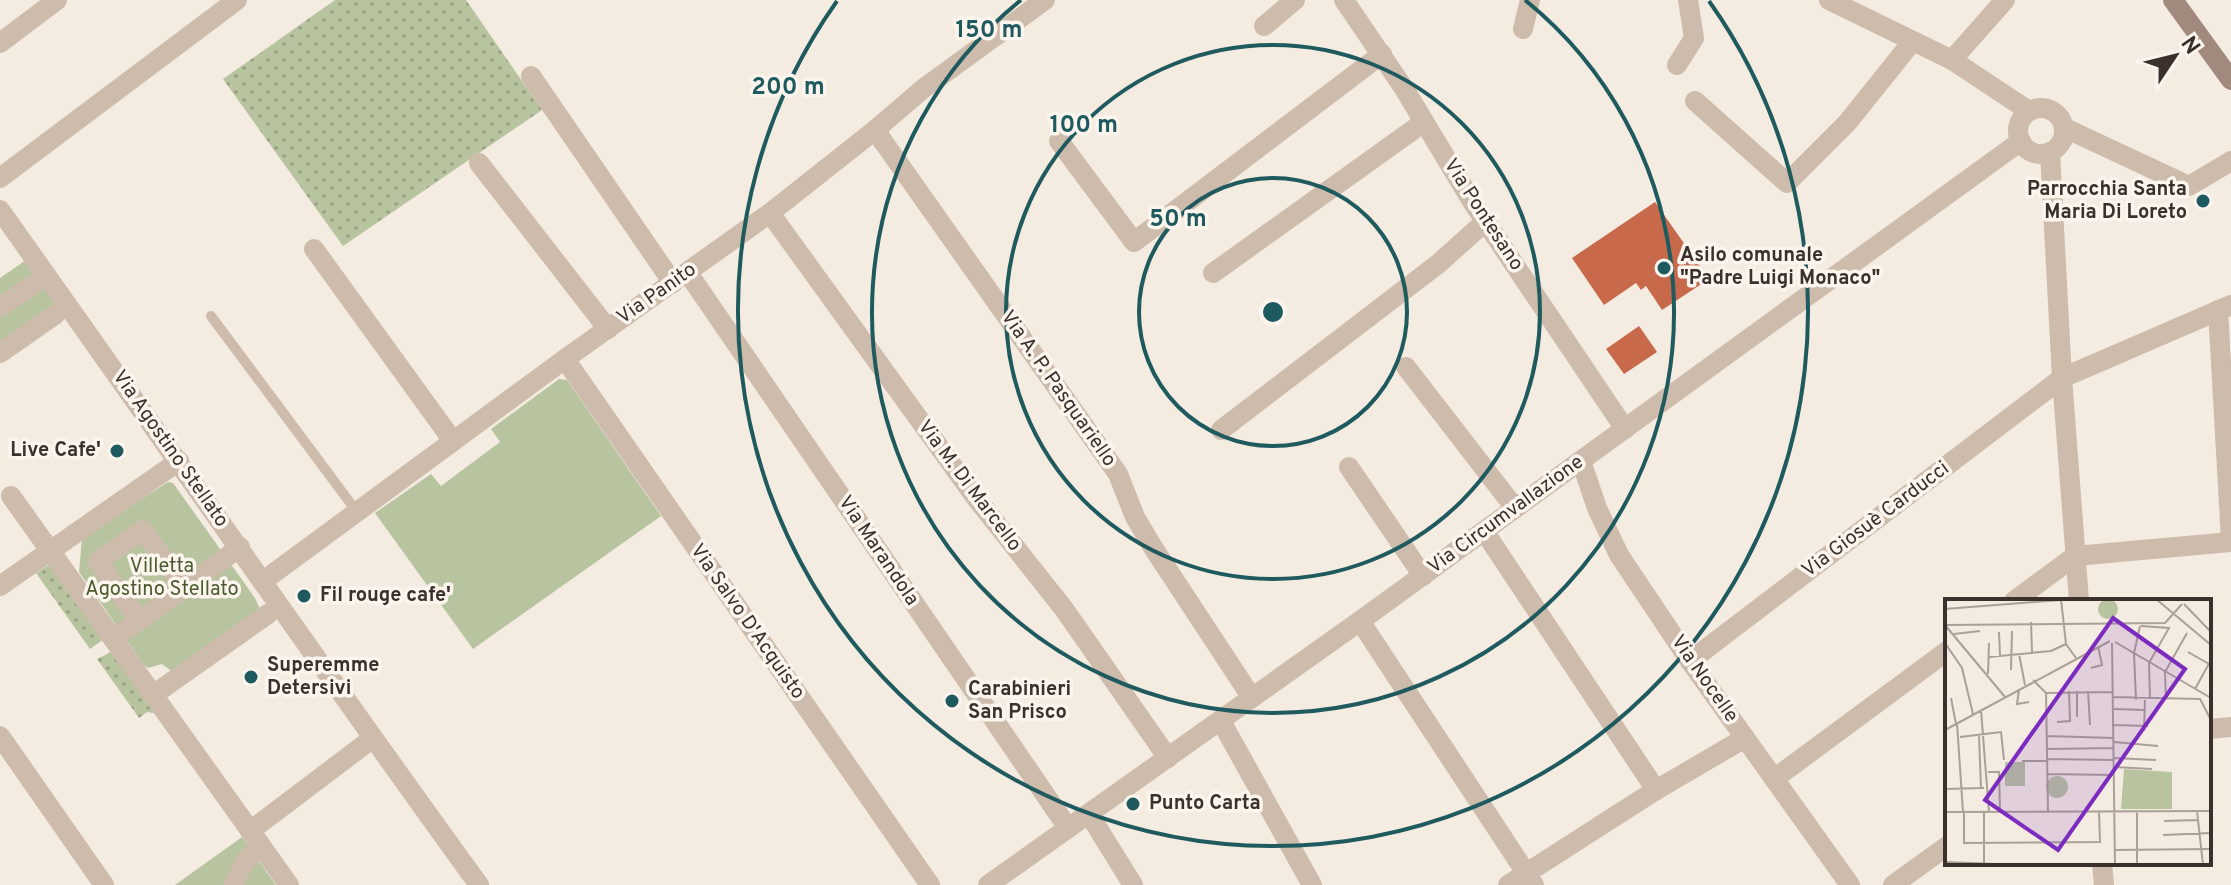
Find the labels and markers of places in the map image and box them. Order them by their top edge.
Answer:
place label: Parrocchia Santa Maria Di Loreto [2027,177,2187,226]
marker: Parrocchia Santa Maria Di Loreto [2194,192,2212,210]
place label: Asilo comunale "Padre Luigi Monaco" [1680,243,1880,292]
marker: Asilo comunale "Padre Luigi Monaco" [1655,259,1673,277]
centre of rings [1259,298,1287,326]
place label: Live Cafe' [10,438,101,464]
marker: Live Cafe' [108,442,126,460]
place label: Fil rouge cafe' [320,583,451,609]
marker: Fil rouge cafe' [295,587,313,605]
place label: Superemme Detersivi [267,653,379,702]
marker: Superemme Detersivi [242,668,260,686]
place label: Carabinieri San Prisco [968,677,1071,726]
marker: Carabinieri San Prisco [943,692,961,710]
place label: Punto Carta [1149,791,1261,817]
marker: Punto Carta [1124,795,1142,813]

